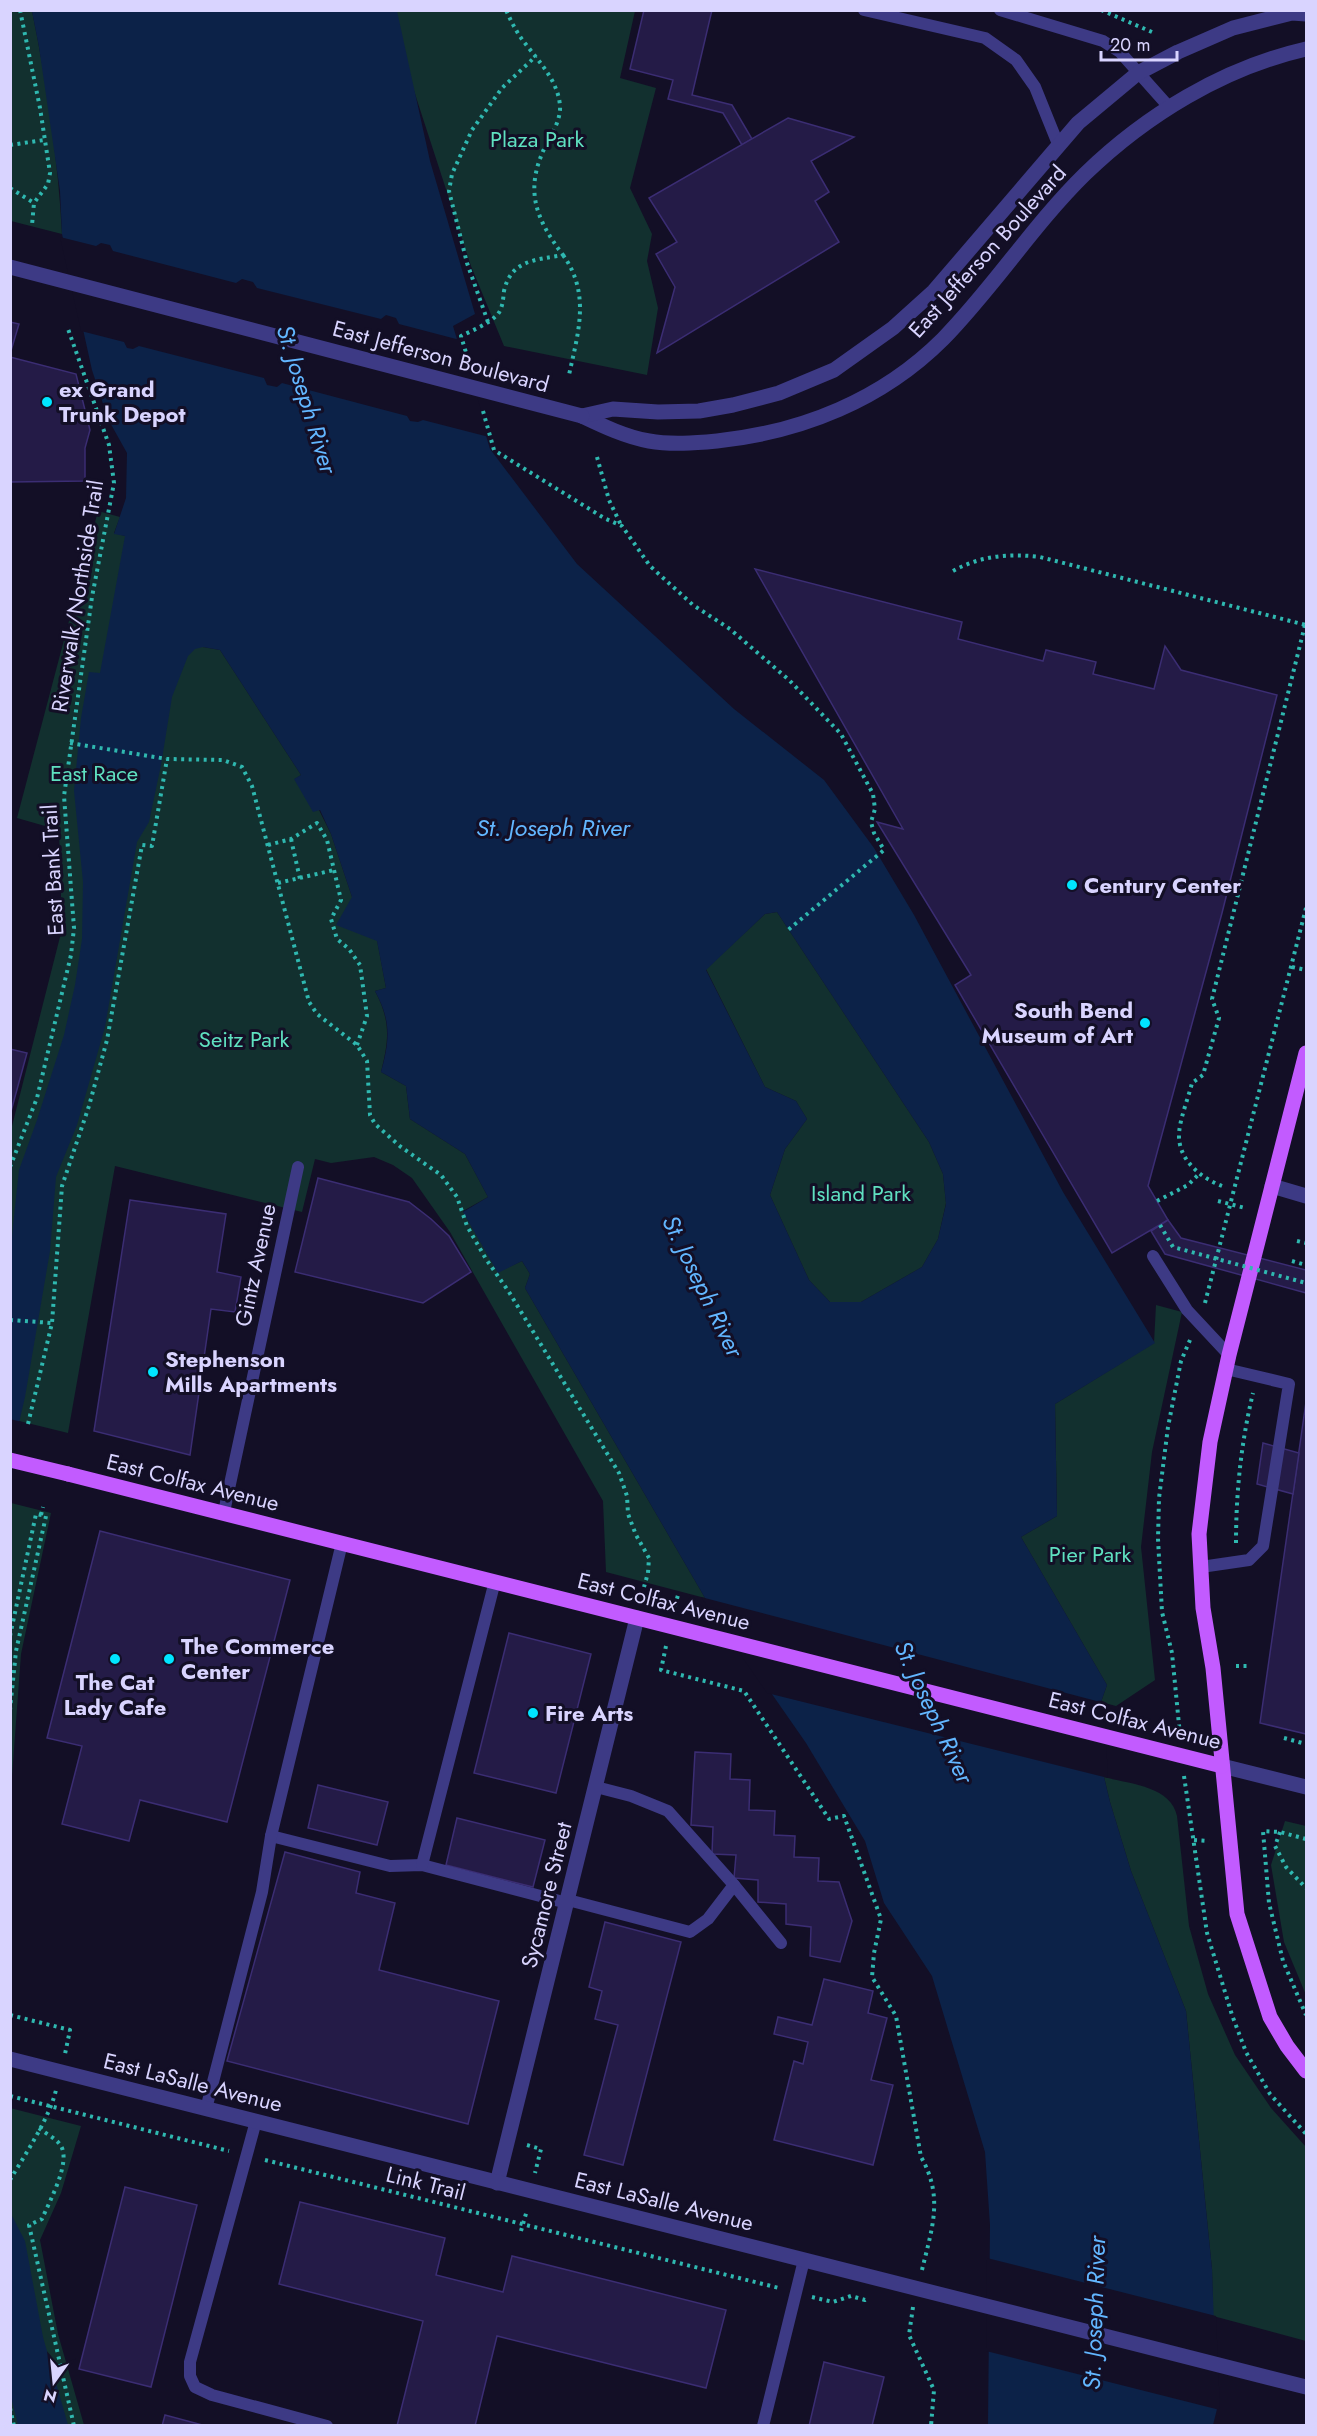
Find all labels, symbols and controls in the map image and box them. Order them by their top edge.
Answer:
scale bar [1101,24,1178,62]
text: 20 m [1110,32,1150,58]
park label: Plaza Park [490,123,584,155]
street label: East Jefferson Boulevard [901,158,1073,344]
street label: East Jefferson Boulevard [329,312,553,400]
water label: St. Joseph River [268,320,347,480]
place label: ex Grand Trunk Depot [59,373,186,430]
marker: ex Grand Trunk Depot [40,395,54,409]
street label: Riverwalk/Northside Trail [43,477,111,715]
park label: East Race [50,757,138,789]
street label: East Bank Trail [33,804,71,936]
water label: St. Joseph River [476,810,632,845]
place label: Century Center [1084,869,1241,901]
marker: Century Center [1065,878,1079,892]
place label: South Bend Museum of Art [981,994,1133,1051]
marker: South Bend Museum of Art [1138,1016,1152,1030]
park label: Seitz Park [199,1023,289,1055]
park label: Island Park [811,1177,911,1209]
street label: Gintz Avenue [226,1201,284,1329]
water label: St. Joseph River [654,1209,753,1365]
place label: Stephenson Mills Apartments [165,1343,337,1400]
marker: Stephenson Mills Apartments [146,1365,160,1379]
street label: East Colfax Avenue [103,1445,283,1519]
park label: Pier Park [1049,1538,1132,1570]
street label: East Colfax Avenue [574,1564,754,1638]
place label: The Commerce Center [181,1630,334,1687]
water label: St. Joseph River [886,1635,983,1791]
marker: The Cat Lady Cafe [108,1652,122,1666]
marker: The Commerce Center [162,1652,176,1666]
place label: The Cat Lady Cafe [64,1666,166,1723]
street label: East Colfax Avenue [1045,1683,1225,1757]
place label: Fire Arts [545,1697,633,1729]
marker: Fire Arts [526,1706,540,1720]
street label: Sycamore Street [512,1818,580,1971]
street label: East LaSalle Avenue [100,2044,286,2120]
street label: Link Trail [383,2158,469,2208]
street label: East LaSalle Avenue [571,2163,757,2239]
water label: St. Joseph River [1074,2233,1114,2391]
north arrow [24,2352,84,2412]
text: N [41,2383,59,2409]

